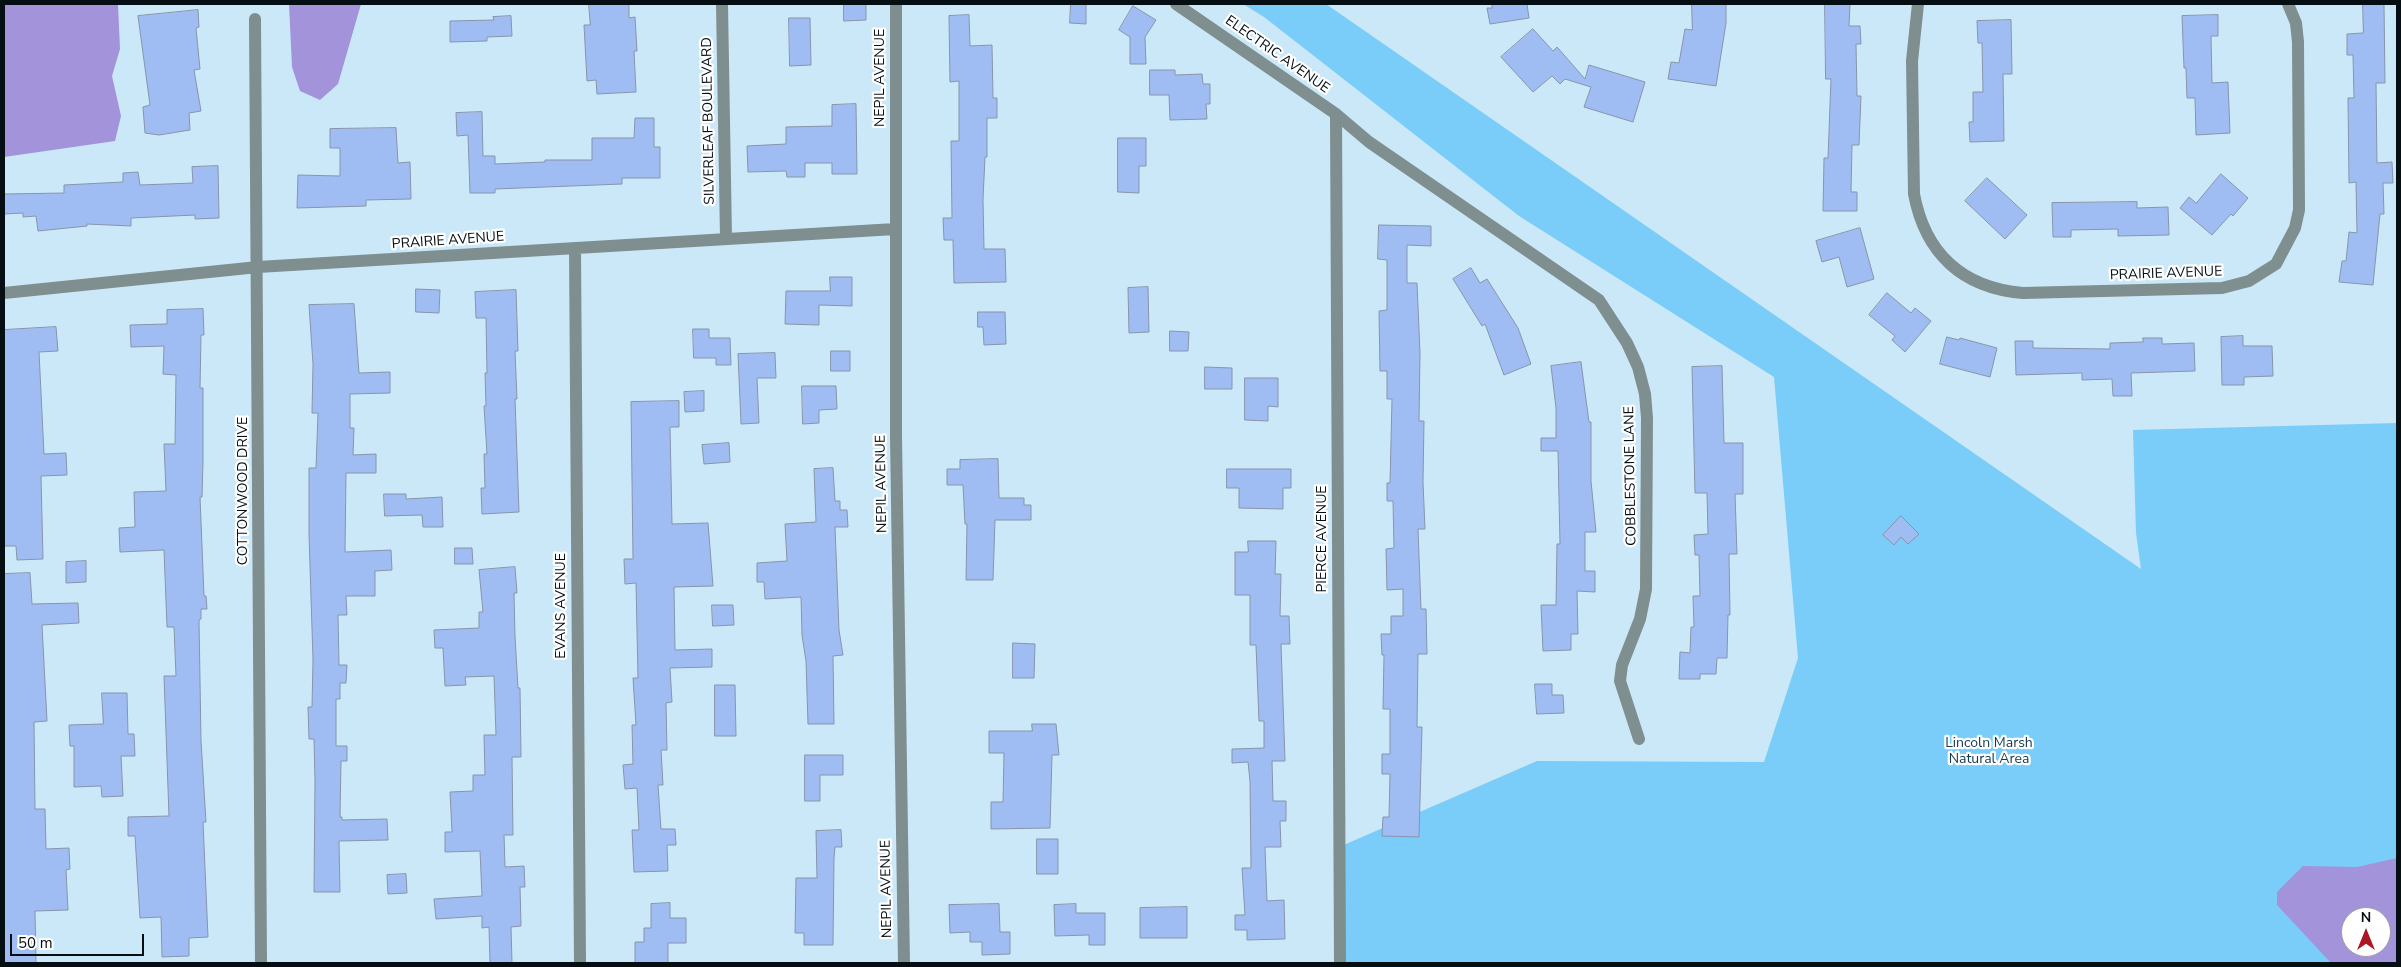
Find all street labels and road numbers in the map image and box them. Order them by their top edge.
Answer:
street label: ELECTRIC AVENUE [1222,13,1332,97]
street label: NEPIL AVENUE [873,29,889,127]
street label: SILVERLEAF BOULEVARD [699,37,719,205]
street label: PRAIRIE AVENUE [391,229,505,253]
street label: PRAIRIE AVENUE [2109,264,2223,284]
street label: COBBLESTONE LANE [1621,406,1641,546]
street label: COTTONWOOD DRIVE [236,417,252,565]
street label: NEPIL AVENUE [873,435,891,533]
street label: PIERCE AVENUE [1315,485,1331,593]
street label: EVANS AVENUE [554,553,570,659]
street label: NEPIL AVENUE [878,840,896,938]

